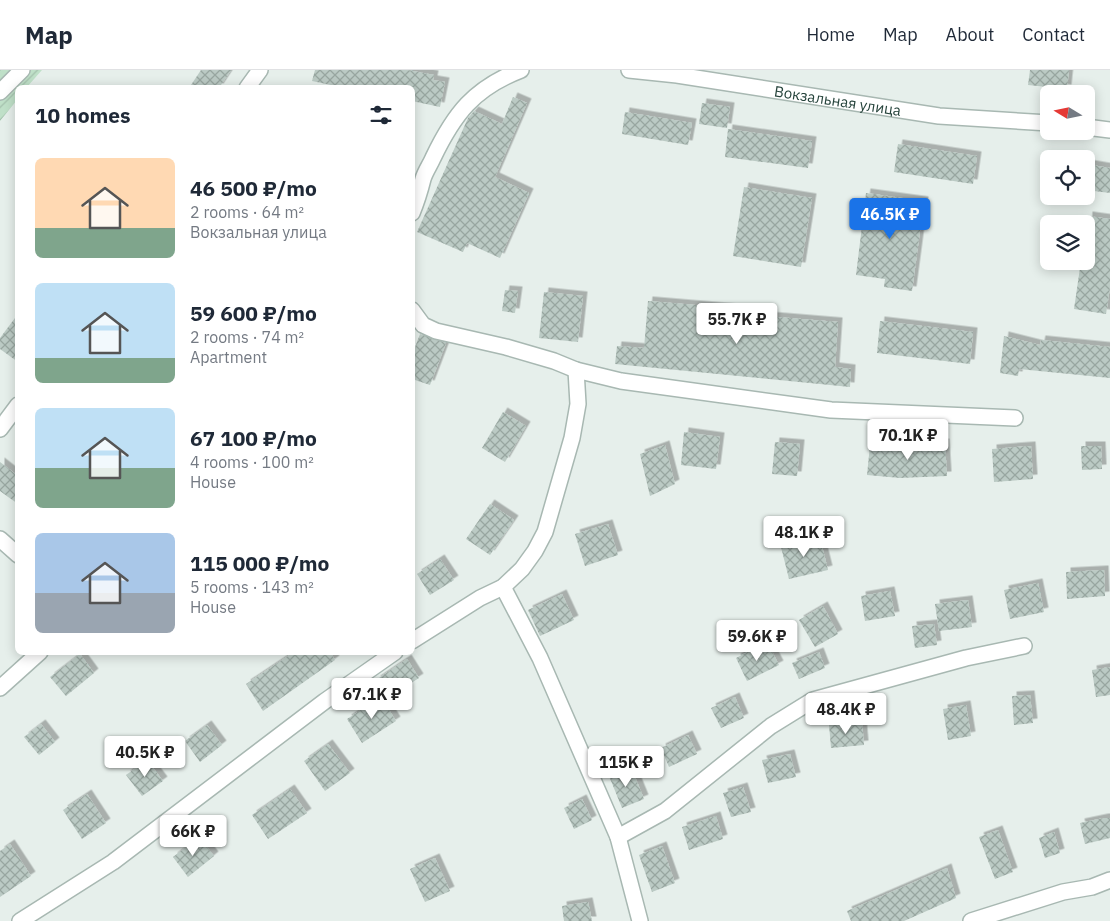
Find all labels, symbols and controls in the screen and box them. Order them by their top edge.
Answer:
text: Map [25,19,73,51]
text: Home [807,23,855,46]
text: Map [883,23,918,46]
text: About [946,23,994,46]
text: Contact [1022,23,1085,46]
street label: Вокзальная улица [773,81,903,119]
north arrow [1040,85,1095,140]
map controls [1040,85,1095,270]
text: 10 homes [35,101,131,129]
icon: filters [367,101,395,129]
button: locate [1040,150,1095,205]
text: 46 500 ₽/mo [190,174,317,202]
icon: home [75,178,135,238]
pin: 46.5K ₽ [844,198,936,240]
text: 2 rooms · 64 m² [190,202,304,222]
text: 46.5K ₽ [860,204,920,224]
button: layers [1040,215,1095,270]
text: Вокзальная улица [190,222,327,242]
text: 59 600 ₽/mo [190,299,317,327]
pin: 55.7K ₽ [691,302,783,345]
icon: home [75,303,135,363]
text: 55.7K ₽ [707,309,767,329]
text: 2 rooms · 74 m² [190,327,304,347]
text: Apartment [190,347,267,367]
pin: 70.1K ₽ [862,418,954,461]
text: 67 100 ₽/mo [190,424,317,452]
text: 70.1K ₽ [878,425,938,445]
icon: home [75,428,135,488]
text: 4 rooms · 100 m² [190,452,314,472]
text: House [190,472,236,492]
pin: 48.1K ₽ [758,516,850,558]
text: 48.1K ₽ [774,522,834,542]
text: 115 000 ₽/mo [190,549,329,577]
icon: home [75,553,135,613]
text: 5 rooms · 143 m² [190,577,314,597]
text: House [190,597,236,617]
pin: 59.6K ₽ [711,620,803,662]
text: 59.6K ₽ [727,626,787,646]
pin: 67.1K ₽ [326,678,418,720]
text: 67.1K ₽ [342,684,402,704]
pin: 48.4K ₽ [800,692,892,735]
text: 48.4K ₽ [816,699,876,719]
pin: 40.5K ₽ [99,736,191,778]
text: 40.5K ₽ [115,742,175,762]
pin: 115K ₽ [585,746,667,788]
text: 115K ₽ [599,752,653,772]
pin: 66K ₽ [158,814,228,857]
text: 66K ₽ [171,821,215,841]

